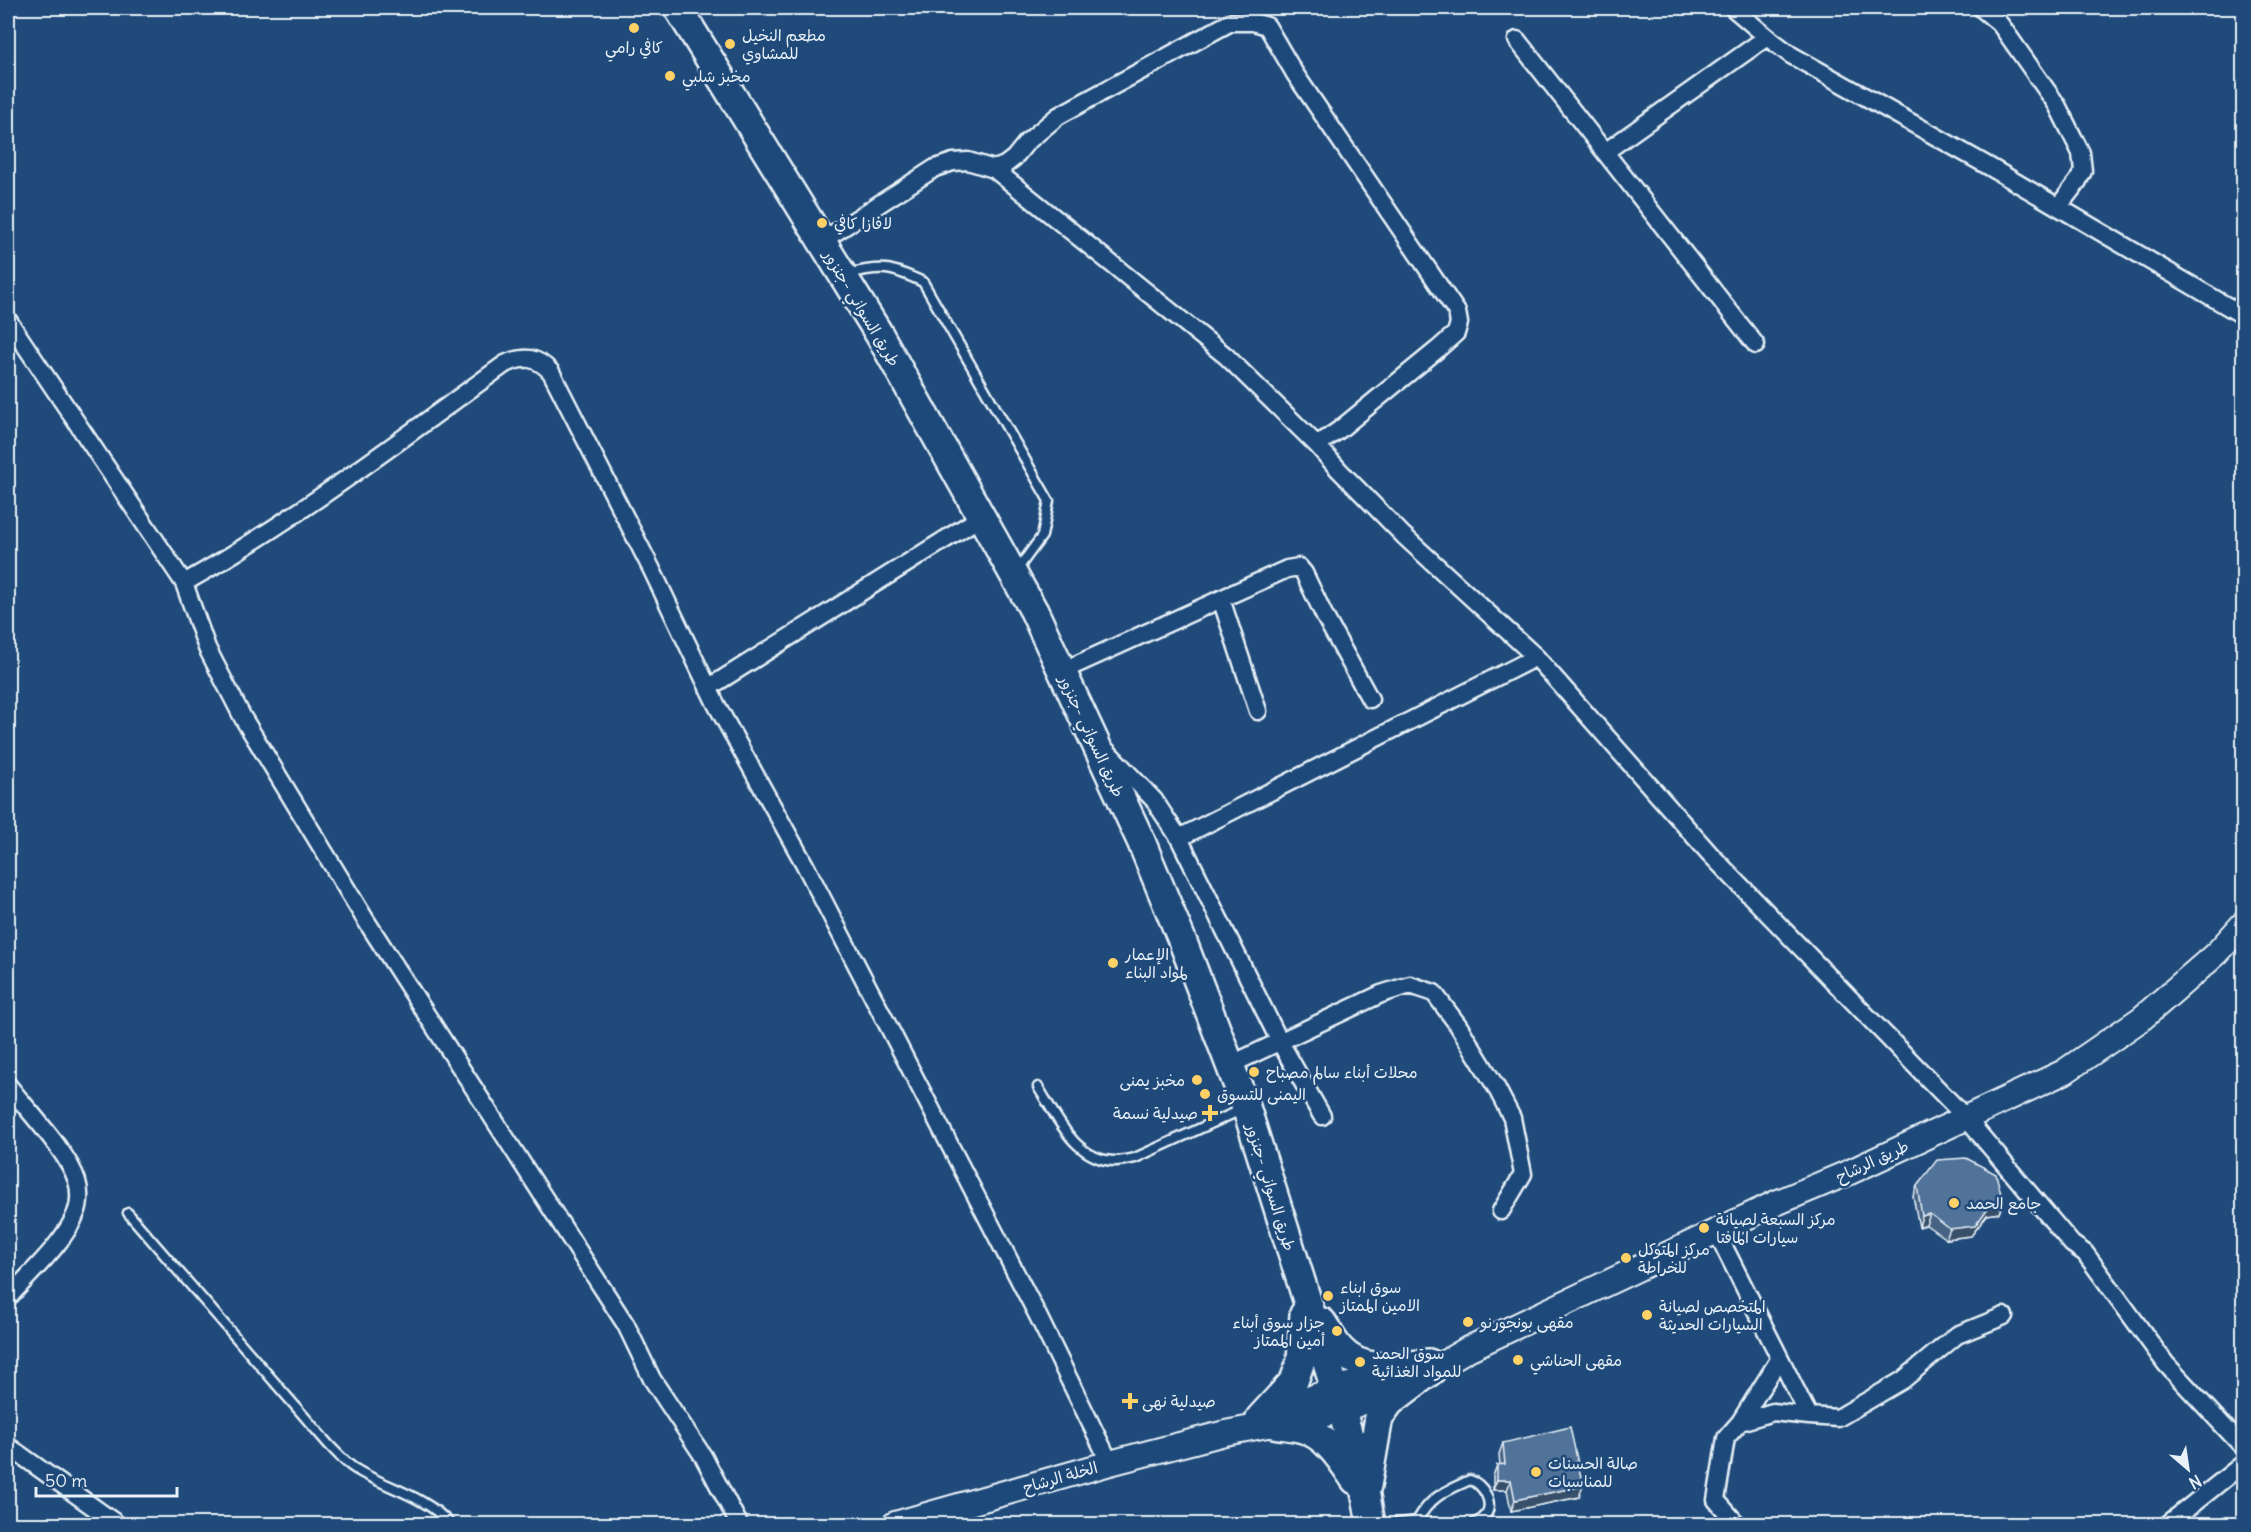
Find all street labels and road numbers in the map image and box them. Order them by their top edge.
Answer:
street label: طريق السواني -جنزور [814,244,905,372]
street label: طريق السواني -جنزور [1050,670,1129,802]
street label: طريق السواني -جنزور [1237,1119,1300,1255]
street label: طريق الرشاح [1832,1135,1912,1187]
street label: الخلة الرشاح [1020,1457,1100,1498]

